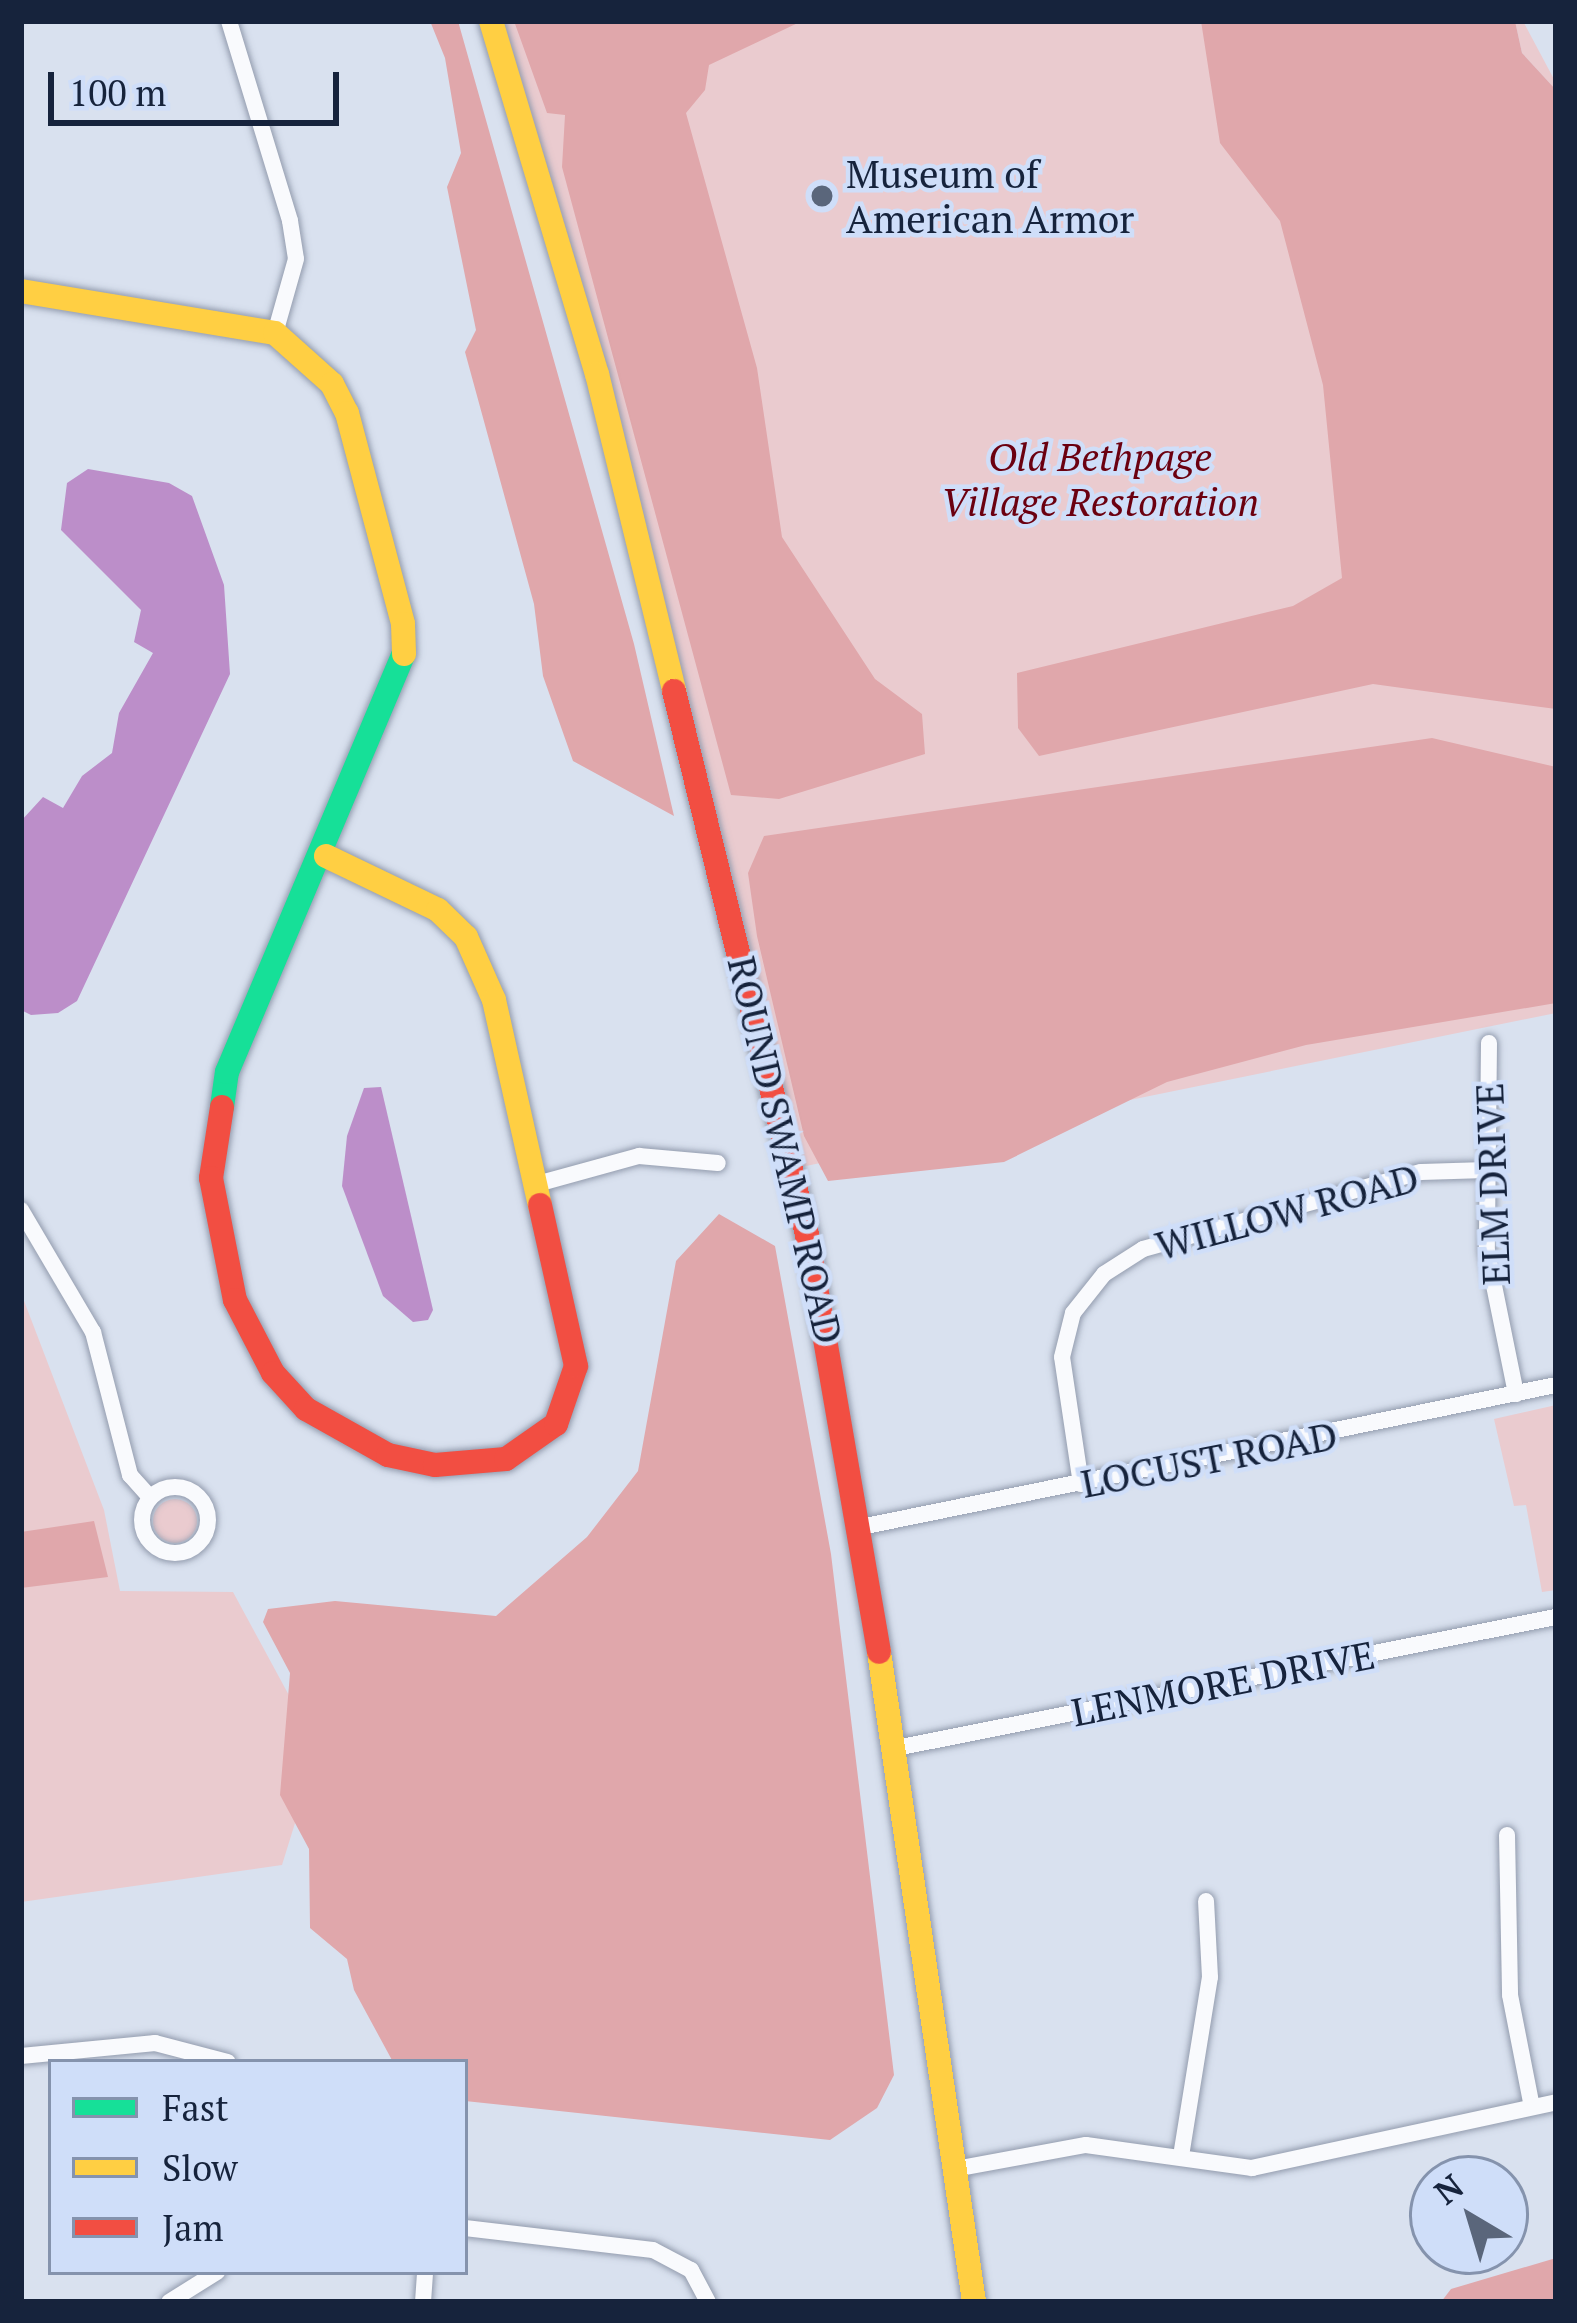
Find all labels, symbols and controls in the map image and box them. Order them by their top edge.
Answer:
scale bar [54,48,345,122]
text: 100 m [69,69,166,116]
place label: Museum of American Armor [846,151,1135,242]
marker: Museum of American Armor [809,183,835,209]
park label: Old Bethpage Village Restoration [941,434,1259,525]
street label: ROUND SWAMP ROAD [719,952,853,1348]
street label: ELM DRIVE [1465,1082,1519,1286]
street label: WILLOW ROAD [1150,1153,1424,1269]
street label: LOCUST ROAD [1077,1411,1341,1507]
street label: LENMORE DRIVE [1067,1631,1379,1735]
legend [48,2059,468,2275]
text: Fast [162,2084,229,2131]
text: Slow [162,2144,238,2191]
north arrow [1409,2155,1529,2275]
text: N [1425,2164,1471,2213]
text: Jam [162,2204,224,2251]

